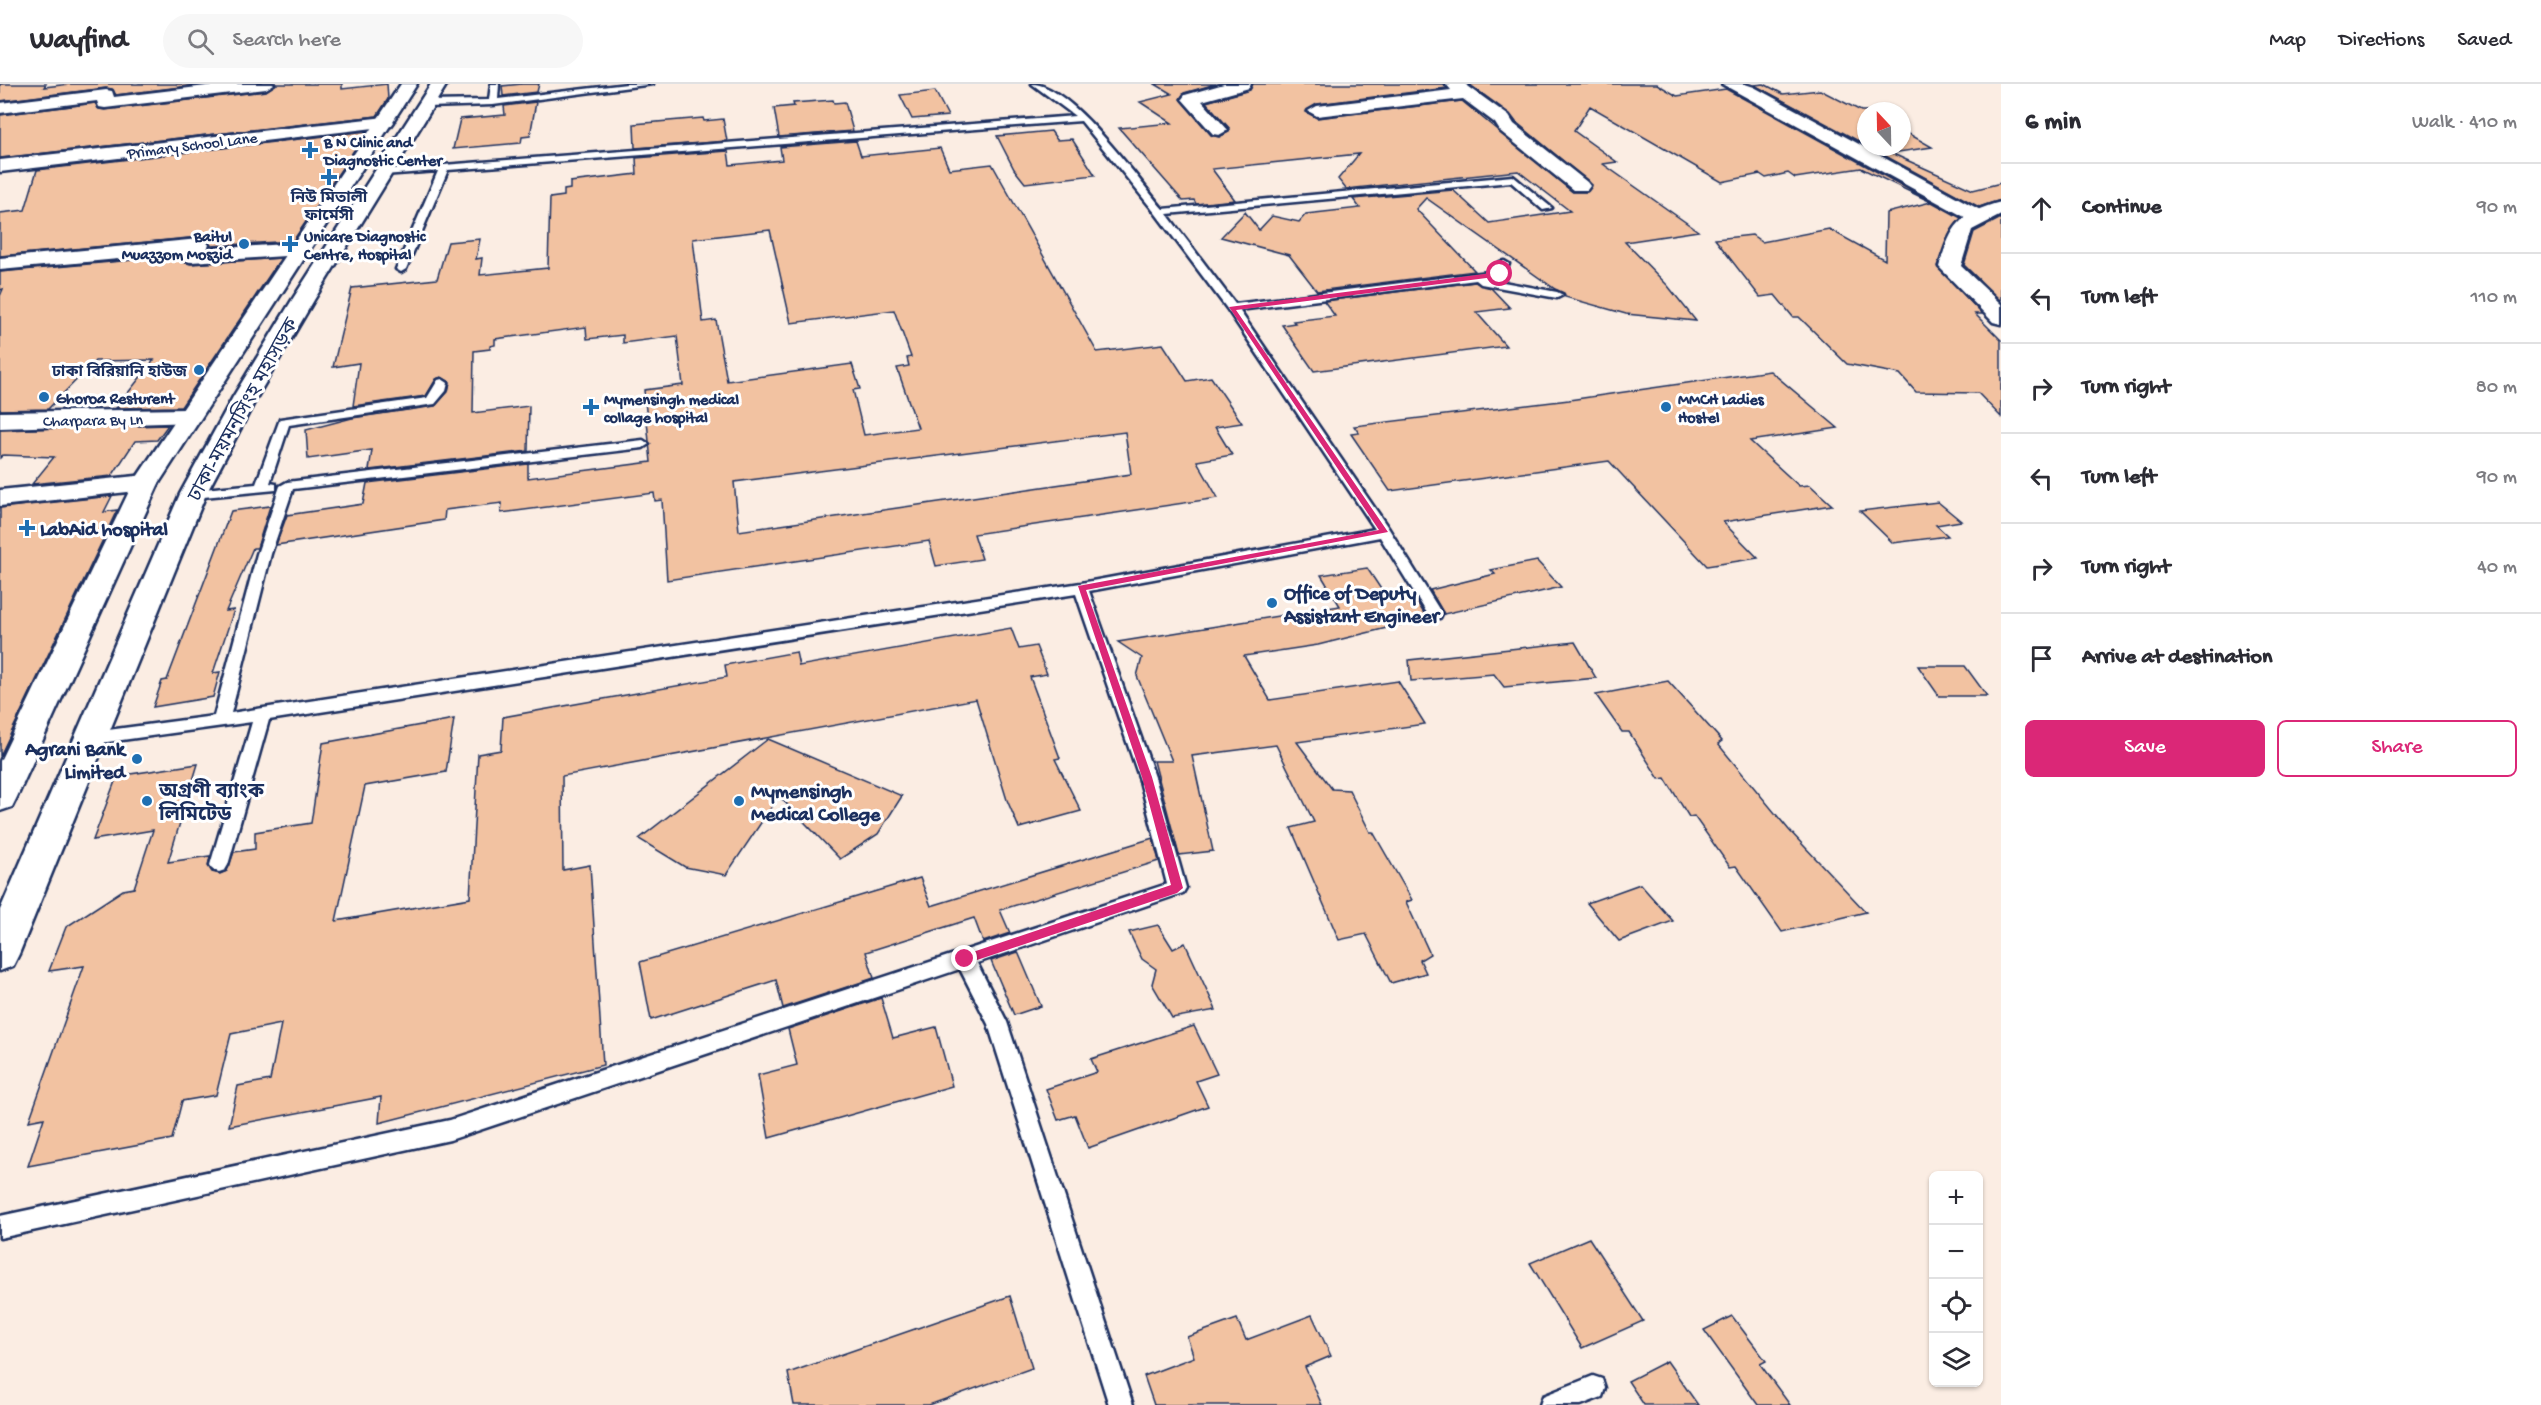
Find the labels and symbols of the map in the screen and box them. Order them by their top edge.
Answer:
north arrow [1857,102,1911,156]
street label: Primary School Lane [125,130,260,165]
place label: B N Clinic and Diagnostic Center [322,135,444,172]
marker: B N Clinic and Diagnostic Center [301,141,319,159]
marker: নিউ মিতালী ফার্মেসী [322,170,336,184]
place label: নিউ মিতালী ফার্মেসী [290,188,368,227]
place label: Baitul Muazzom Moszid [122,229,234,266]
place label: Unicare Diagnostic Centre, Hospital [303,229,427,266]
marker: Unicare Diagnostic Centre, Hospital [281,235,299,253]
marker: Baitul Muazzom Moszid [237,237,251,251]
route start [1486,260,1512,286]
street label: ঢাকা-ময়মনসিংহ মহাসড়ক [181,312,305,507]
place label: ঢাকা বিরিয়ানি হাউজ [51,362,188,383]
marker: ঢাকা বিরিয়ানি হাউজ [192,363,206,377]
marker: Ghoroa Resturent [37,390,51,404]
place label: Ghoroa Resturent [56,391,176,410]
place label: Mymensingh medical collage hospital [604,392,739,429]
place label: MMCH Ladies Hostel [1678,392,1765,429]
marker: Mymensingh medical collage hospital [582,398,600,416]
marker: MMCH Ladies Hostel [1659,400,1673,414]
street label: Charpara By Ln [43,412,144,433]
marker: LabAid hospital [18,519,36,537]
place label: LabAid hospital [40,520,169,543]
place label: Office of Deputy Assistant Engineer [1283,583,1441,630]
marker: Office of Deputy Assistant Engineer [1265,596,1279,610]
place label: Agrani Bank Limited [24,740,127,786]
marker: Agrani Bank Limited [130,752,144,766]
place label: অগ্রণী ব্যাংক লিমিটেড [158,778,265,828]
place label: Mymensingh Medical College [751,782,881,828]
marker: অগ্রণী ব্যাংক লিমিটেড [140,794,154,808]
marker: Mymensingh Medical College [732,794,746,808]
route end [951,945,977,971]

